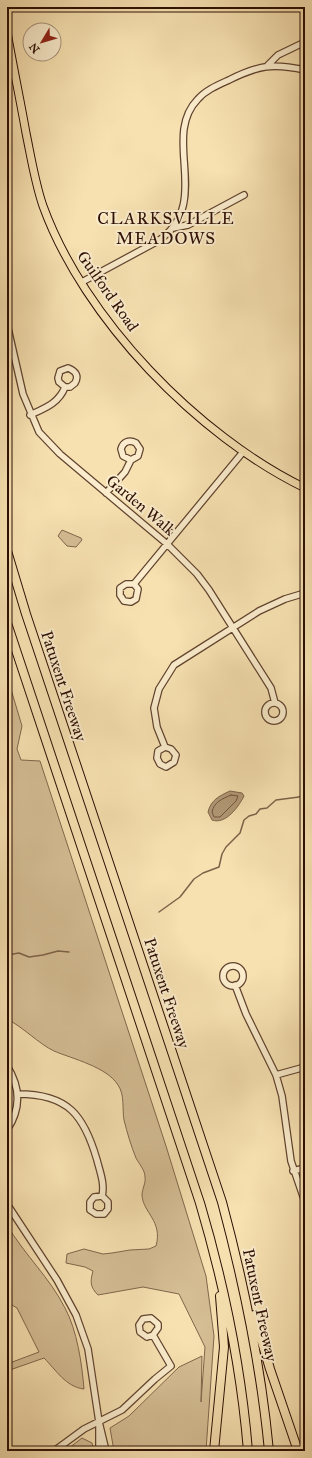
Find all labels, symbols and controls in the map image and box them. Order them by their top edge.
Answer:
north arrow [22,22,62,62]
text: N [26,40,43,56]
district label: CLARKSVILLE MEADOWS [97,208,235,249]
street label: Guilford Road [73,247,143,335]
street label: Garden Walk [103,471,180,540]
street label: Patuxent Freeway [37,628,91,744]
street label: Patuxent Freeway [140,935,194,1051]
street label: Patuxent Freeway [239,1247,281,1364]

